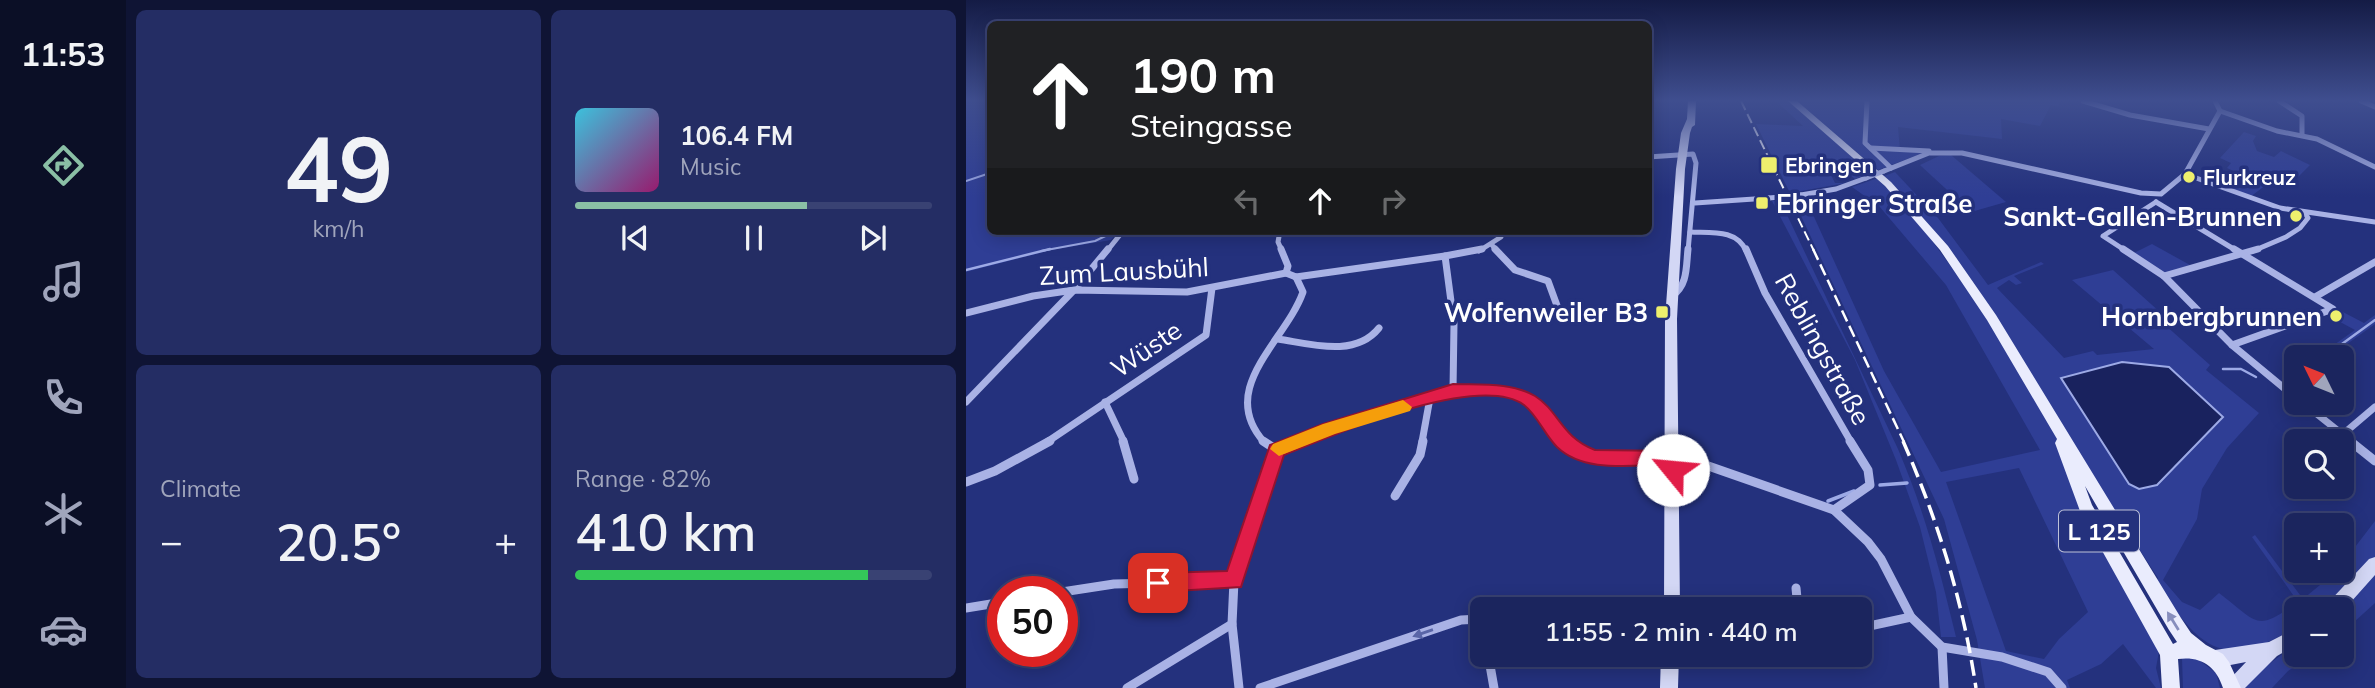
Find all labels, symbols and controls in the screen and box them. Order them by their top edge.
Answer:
text: 11:53 [21,34,105,74]
text: 190 m [1130,44,1276,105]
icon: ahead [1015,49,1106,140]
text: Steingasse [1130,105,1292,145]
text: 49 [284,111,393,225]
text: 106.4 FM [680,119,793,152]
icon: directions [39,141,88,190]
text: Music [680,152,741,181]
place label: Ebringen [1785,152,1874,178]
marker: Ebringen [1759,155,1779,175]
place label: Flurkreuz [2203,164,2296,190]
marker: Flurkreuz [2181,169,2197,185]
icon: left [1228,182,1266,220]
icon: ahead [1301,182,1339,220]
icon: right [1374,182,1412,220]
place label: Ebringer Straße [1776,187,1973,220]
marker: Ebringer Straße [1754,195,1770,211]
place label: Sankt-Gallen-Brunnen [2003,200,2282,233]
marker: Sankt-Gallen-Brunnen [2288,208,2304,224]
text: km/h [312,214,365,243]
icon: previous [616,219,654,257]
icon: pause [735,219,773,257]
icon: next [854,219,892,257]
street label: Zum Lausbühl [1038,250,1210,292]
icon: music [39,257,88,306]
street label: Reblingstraße [1768,267,1878,431]
place label: Wolfenweiler B3 [1444,296,1648,329]
place label: Hornbergbrunnen [2101,300,2322,333]
marker: Wolfenweiler B3 [1654,304,1670,320]
marker: Hornbergbrunnen [2328,308,2344,324]
street label: Wüste [1104,313,1188,385]
north arrow [2284,345,2354,415]
map controls [2284,345,2354,667]
icon: phone [39,373,88,422]
button: search [2284,429,2354,499]
position arrow [1636,433,1710,507]
text: Range · 82% [575,464,711,493]
text: Climate [160,474,241,503]
icon: climate [39,489,88,538]
text: 410 km [575,499,756,564]
text: 20.5° [276,509,401,574]
road number: L 125 [2059,510,2139,552]
button: + [2284,513,2354,583]
text: − [160,517,183,565]
text: + [494,517,517,565]
pin [1128,553,1188,613]
icon: arrive [1139,564,1177,602]
speed limit sign: 50 [987,576,1078,667]
button: − [2284,597,2354,667]
icon: car [39,605,88,654]
one-way arrow [2167,611,2180,630]
text: 11:55 · 2 min · 440 m [1544,615,1798,648]
one-way arrow [1412,628,1433,639]

